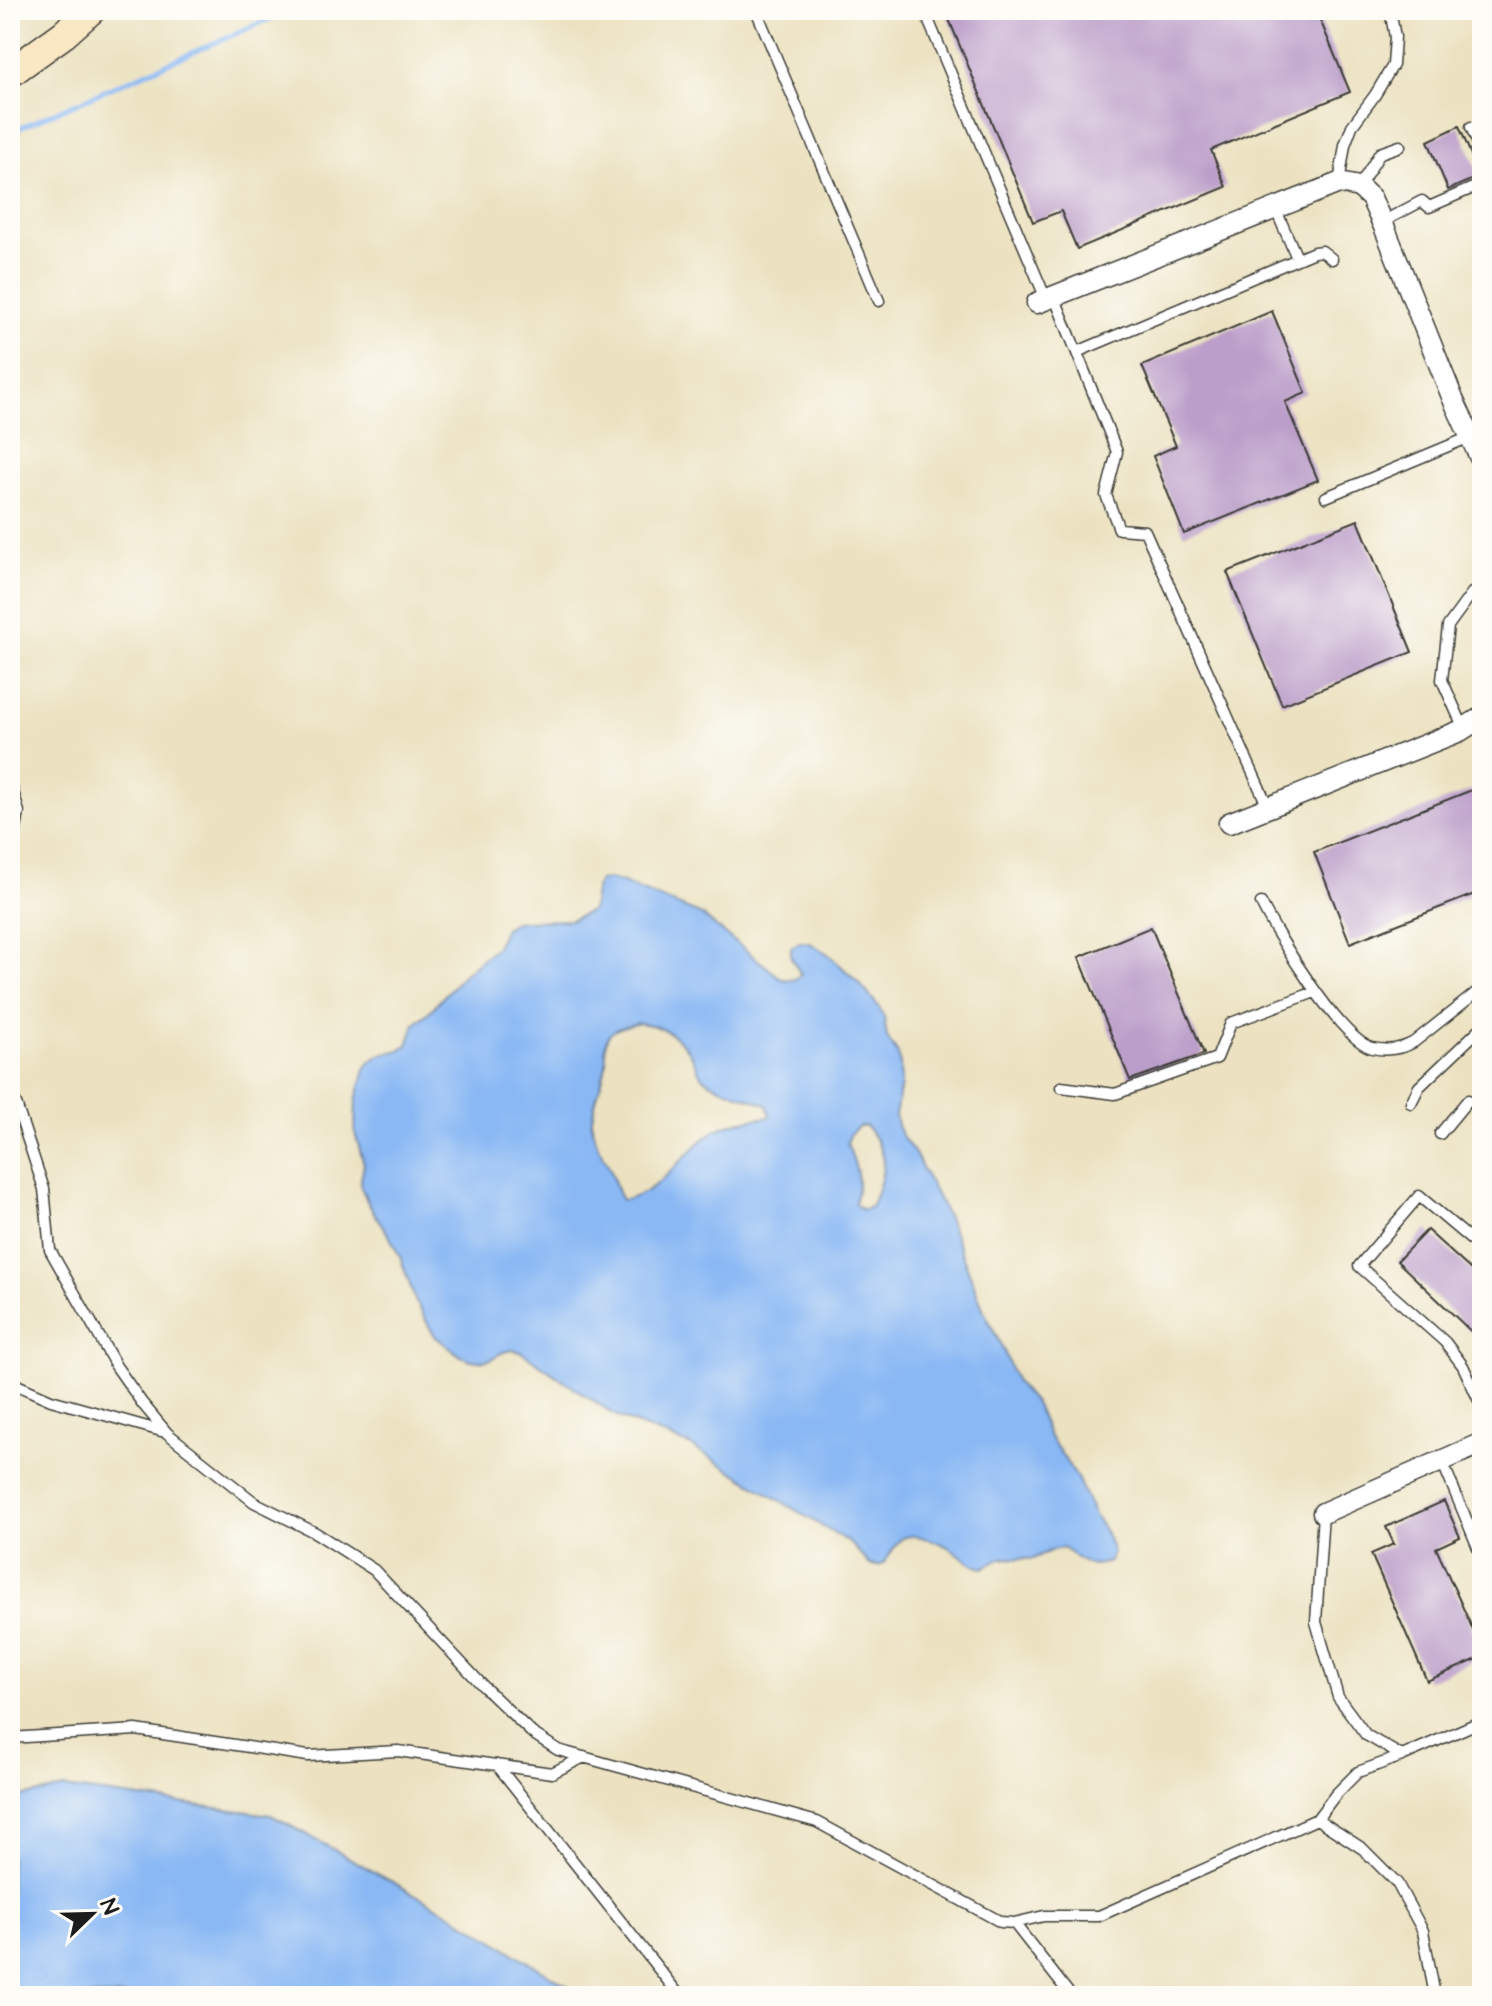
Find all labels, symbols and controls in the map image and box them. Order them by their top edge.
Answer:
north arrow [52,1874,132,1954]
text: N [92,1894,126,1919]

